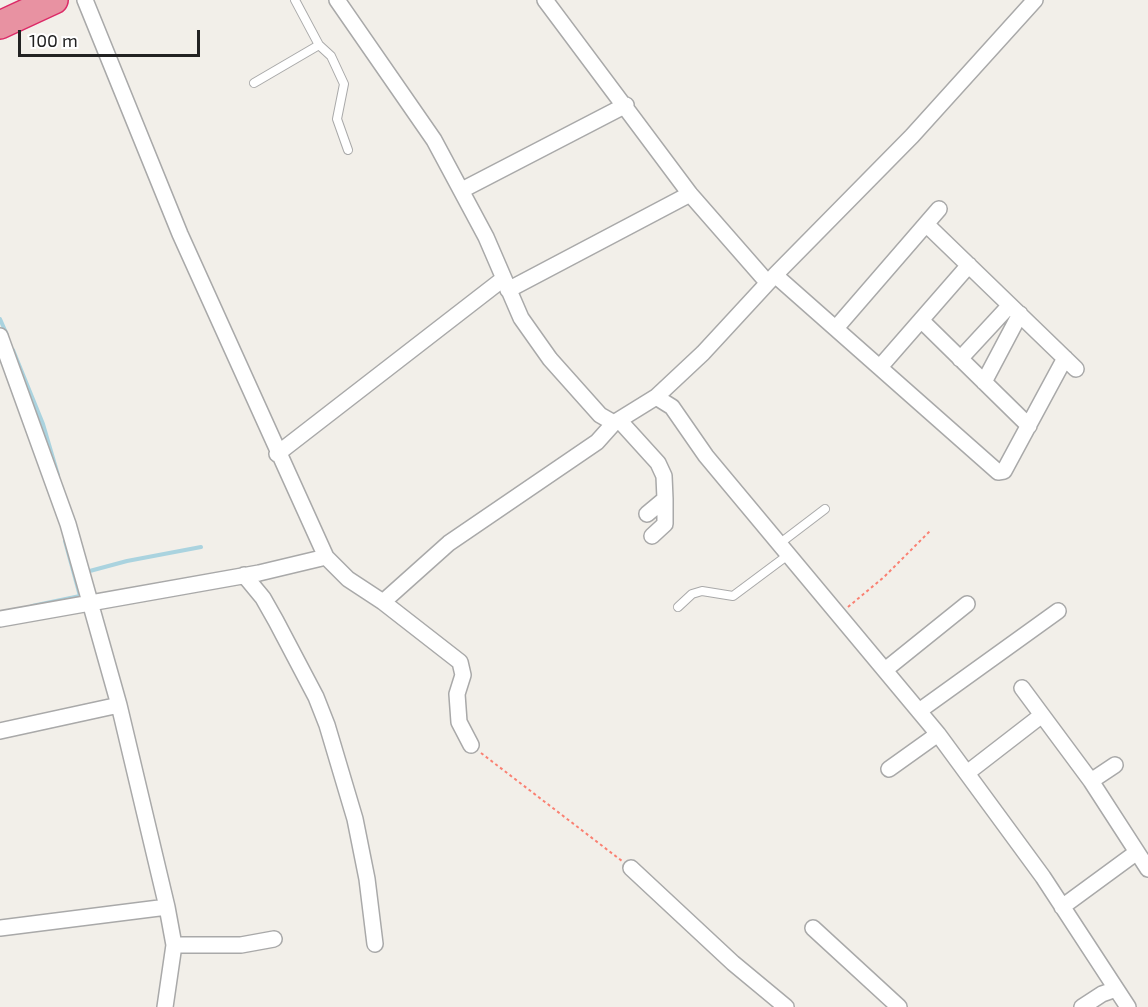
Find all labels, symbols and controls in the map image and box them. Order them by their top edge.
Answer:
scale bar [21,18,202,56]
text: 100 m [29,29,78,51]

